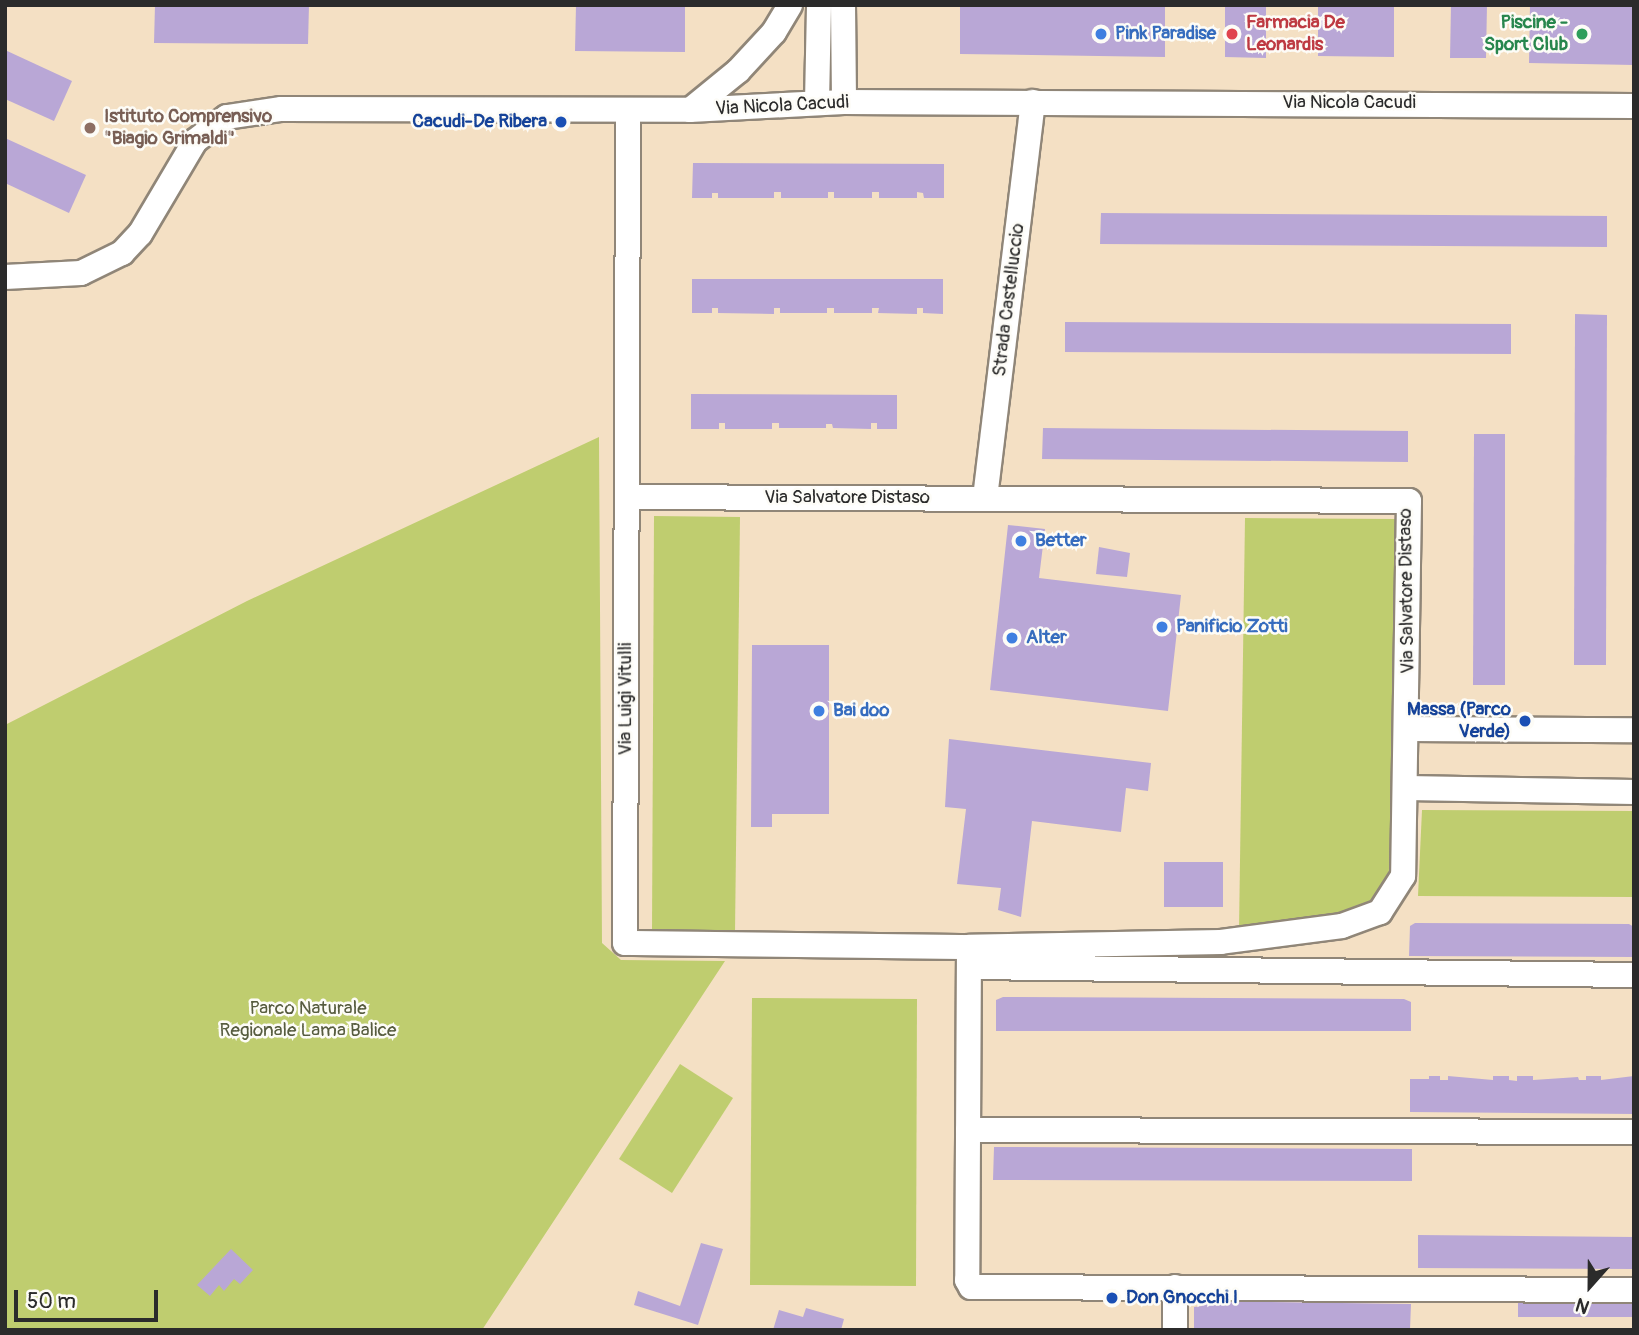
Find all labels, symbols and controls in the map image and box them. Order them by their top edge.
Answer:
place label: Farmacia De Leonardis [1246,12,1345,56]
place label: Piscine - Sport Club [1484,12,1568,56]
place label: Pink Paradise [1115,23,1216,45]
marker: Pink Paradise [1093,26,1109,42]
marker: Farmacia De Leonardis [1224,26,1240,42]
marker: Piscine - Sport Club [1574,26,1590,42]
street label: Via Nicola Cacudi [715,91,849,121]
street label: Via Nicola Cacudi [1282,92,1416,114]
place label: Istituto Comprensivo "Biagio Grimaldi" [104,106,272,150]
place label: Cacudi-De Ribera [412,111,547,133]
marker: Cacudi-De Ribera [553,114,569,130]
marker: Istituto Comprensivo "Biagio Grimaldi" [82,120,98,136]
street label: Strada Castelluccio [988,222,1030,378]
street label: Via Salvatore Distaso [764,487,930,509]
street label: Via Salvatore Distaso [1394,508,1420,674]
place label: Better [1035,530,1087,552]
marker: Better [1013,533,1029,549]
place label: Panificio Zotti [1176,616,1288,638]
marker: Panificio Zotti [1154,619,1170,635]
place label: Alter [1026,627,1067,649]
marker: Alter [1004,630,1020,646]
street label: Via Luigi Vitulli [615,643,637,755]
place label: Massa (Parco Verde) [1407,699,1511,743]
place label: Bai doo [833,700,889,722]
marker: Bai doo [811,703,827,719]
marker: Massa (Parco Verde) [1517,713,1533,729]
park label: Parco Naturale Regionale Lama Balice [220,998,396,1042]
north arrow [1555,1251,1625,1321]
scale bar [18,1276,161,1320]
place label: Don Gnocchi I [1126,1287,1238,1309]
text: 50 m [27,1288,76,1315]
marker: Don Gnocchi I [1104,1290,1120,1306]
text: N [1572,1292,1593,1319]

